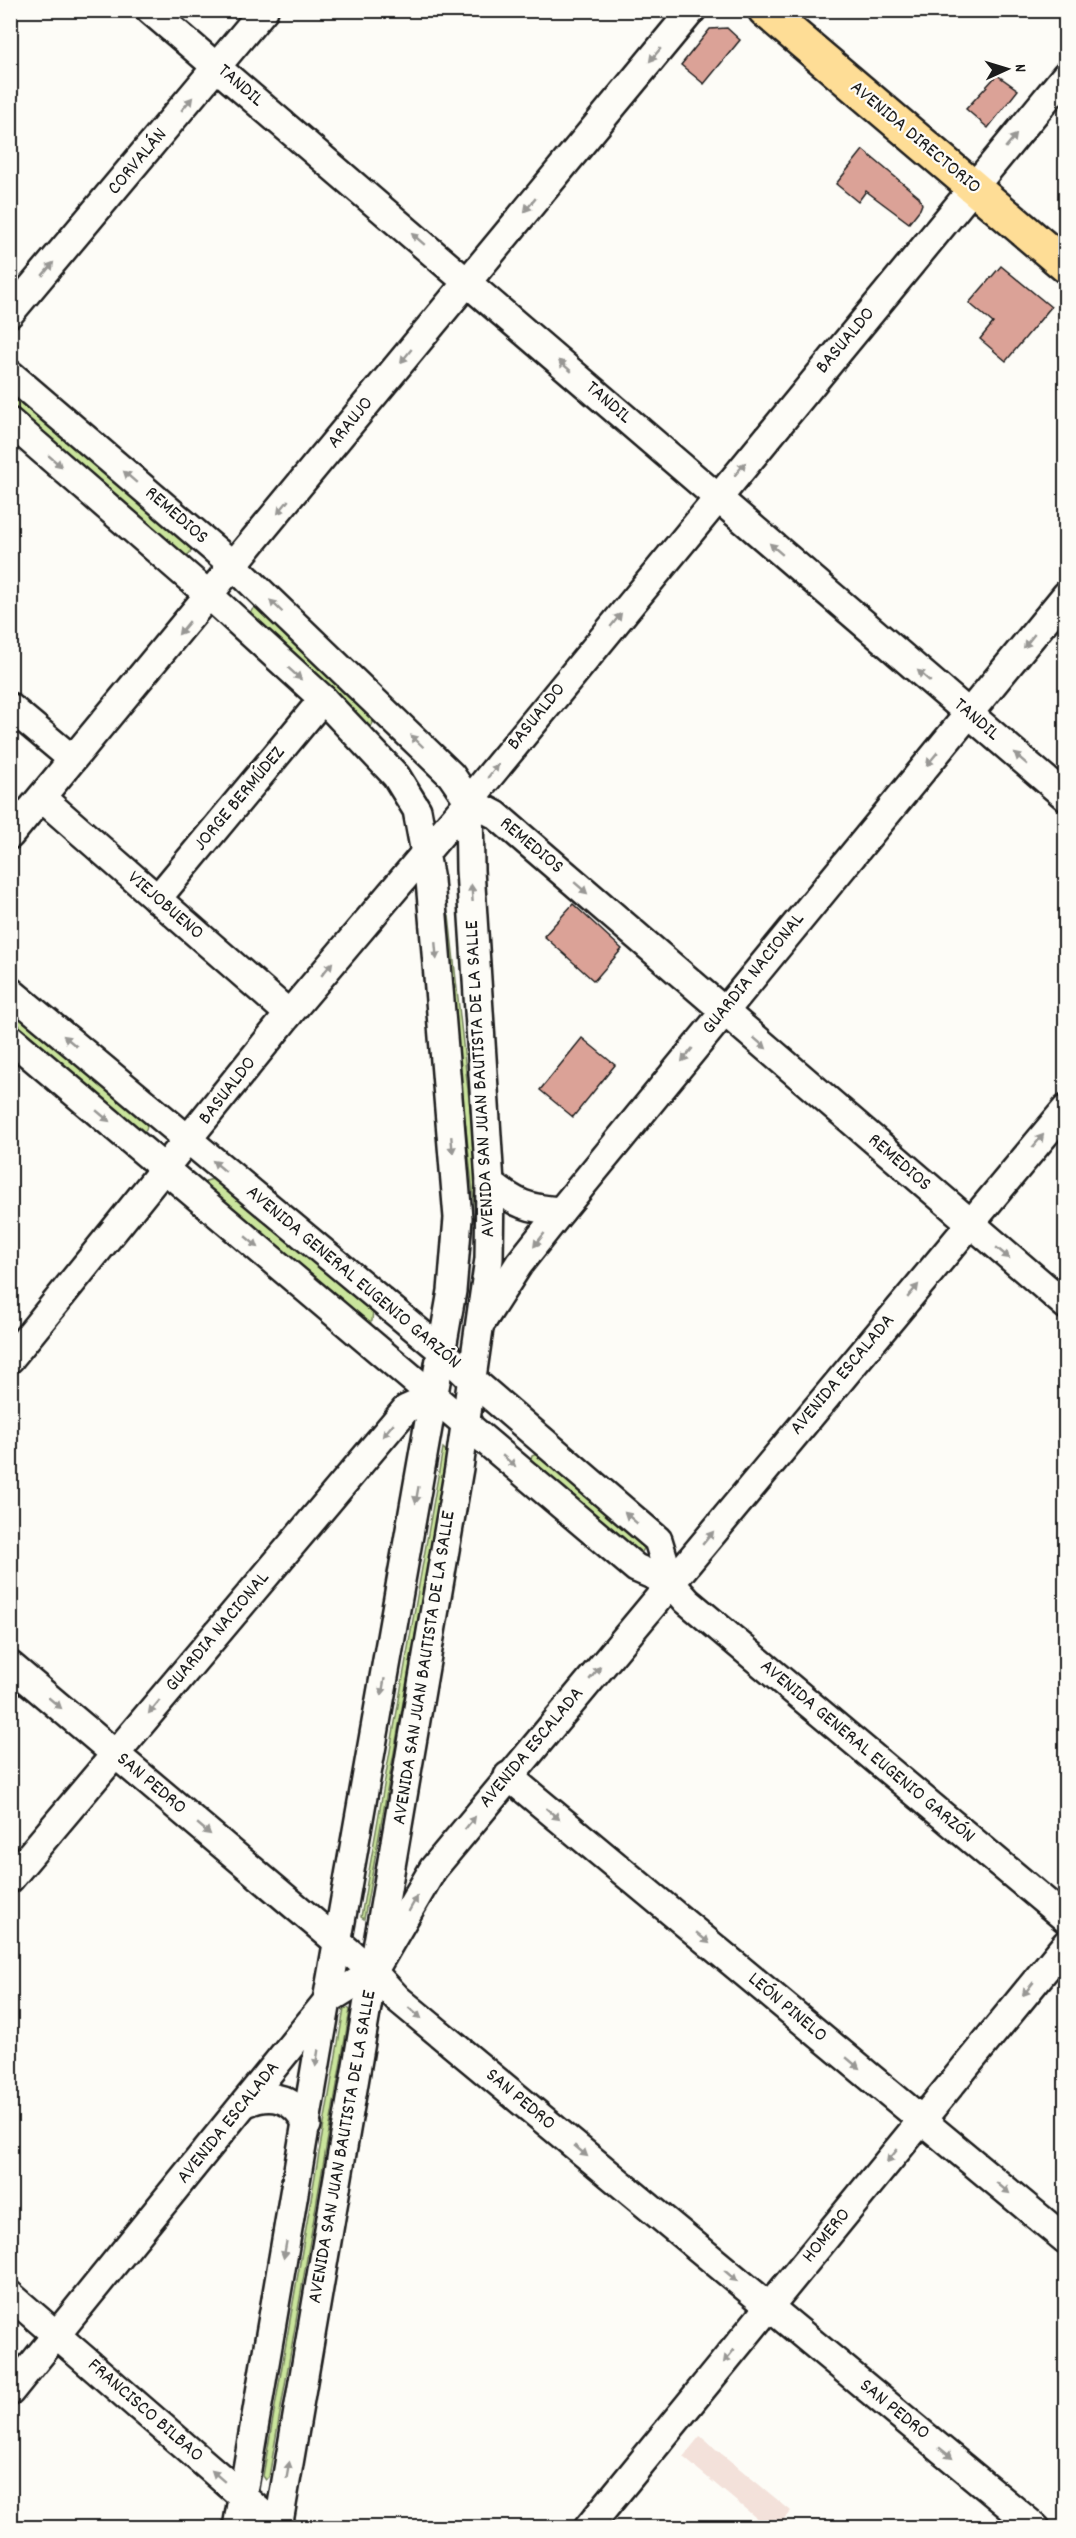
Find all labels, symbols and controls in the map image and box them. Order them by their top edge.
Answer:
north arrow [977,39,1037,99]
one-way arrow [649,48,661,63]
street label: TANDIL [211,58,269,114]
text: N [1008,63,1031,73]
street label: AVENIDA DIRECTORIO [843,75,987,201]
one-way arrow [181,96,193,111]
street label: CORVALÁN [102,122,174,202]
one-way arrow [1004,133,1017,149]
one-way arrow [524,198,537,213]
one-way arrow [411,233,426,246]
one-way arrow [41,262,54,277]
street label: BASUALDO [810,301,882,381]
one-way arrow [400,348,413,363]
one-way arrow [558,360,573,373]
street label: TANDIL [579,375,637,431]
street label: ARAUJO [321,391,381,455]
one-way arrow [47,454,62,467]
one-way arrow [733,461,746,477]
one-way arrow [123,471,138,484]
street label: REMEDIOS [138,480,214,552]
one-way arrow [276,499,289,515]
one-way arrow [769,542,784,556]
one-way arrow [269,600,283,614]
one-way arrow [609,613,622,628]
one-way arrow [177,620,190,636]
one-way arrow [1022,633,1035,649]
one-way arrow [287,667,302,681]
one-way arrow [917,670,932,683]
street label: BASUALDO [501,677,573,757]
street label: TANDIL [947,692,1005,748]
one-way arrow [410,735,424,749]
street label: JORGE BERMÚDEZ [188,740,292,858]
one-way arrow [925,751,938,767]
one-way arrow [1013,752,1029,765]
one-way arrow [486,763,499,779]
street label: REMEDIOS [493,811,569,881]
street label: VIEJOBUENO [121,865,209,947]
one-way arrow [573,881,588,894]
one-way arrow [467,884,476,903]
street label: GUARDIA NACIONAL [696,907,812,1041]
street label: AVENIDA SAN JUAN BAUTISTA DE LA SALLE [459,920,503,1238]
one-way arrow [431,942,441,961]
one-way arrow [320,962,333,977]
one-way arrow [63,1035,78,1048]
one-way arrow [752,1036,768,1049]
one-way arrow [681,1047,694,1063]
street label: BASUALDO [192,1051,264,1131]
one-way arrow [95,1109,110,1122]
street label: REMEDIOS [861,1127,937,1199]
one-way arrow [1031,1134,1044,1149]
one-way arrow [447,1136,457,1155]
one-way arrow [212,1160,227,1173]
street label: AVENIDA GENERAL EUGENIO GARZÓN [239,1179,467,1377]
one-way arrow [533,1232,545,1247]
one-way arrow [244,1235,259,1248]
one-way arrow [995,1246,1011,1259]
one-way arrow [906,1283,919,1299]
street label: AVENIDA ESCALADA [784,1308,902,1442]
one-way arrow [382,1422,395,1438]
one-way arrow [501,1454,516,1466]
one-way arrow [412,1486,421,1505]
street label: AVENIDA SAN JUAN BAUTISTA DE LA SALLE [386,1509,464,1827]
one-way arrow [623,1511,639,1524]
one-way arrow [701,1530,714,1546]
street label: GUARDIA NACIONAL [159,1566,277,1698]
street label: AVENIDA GENERAL EUGENIO GARZÓN [753,1653,981,1851]
one-way arrow [588,1665,601,1681]
one-way arrow [379,1678,388,1697]
street label: AVENIDA ESCALADA [473,1681,591,1815]
one-way arrow [47,1696,62,1709]
one-way arrow [148,1699,161,1715]
street label: SAN PEDRO [110,1746,192,1822]
one-way arrow [545,1807,561,1820]
one-way arrow [464,1815,477,1831]
one-way arrow [196,1822,211,1835]
one-way arrow [408,1895,418,1912]
one-way arrow [695,1931,710,1944]
street label: LEÓN PINELO [741,1966,833,2050]
one-way arrow [1022,1981,1035,1997]
street label: AVENIDA SAN JUAN BAUTISTA DE LA SALLE [302,1988,384,2306]
one-way arrow [407,2006,423,2019]
one-way arrow [312,2048,321,2067]
street label: AVENIDA ESCALADA [171,2056,287,2190]
one-way arrow [845,2056,860,2069]
street label: SAN PEDRO [479,2062,561,2138]
one-way arrow [573,2144,588,2157]
one-way arrow [885,2148,898,2164]
one-way arrow [995,2181,1011,2194]
street label: HOMERO [796,2202,858,2270]
one-way arrow [280,2241,289,2260]
one-way arrow [723,2269,739,2282]
one-way arrow [722,2348,735,2364]
street label: FRANCISCO BILBAO [81,2353,209,2469]
street label: SAN PEDRO [853,2373,935,2447]
one-way arrow [938,2447,954,2460]
one-way arrow [283,2460,292,2479]
one-way arrow [211,2469,226,2483]

